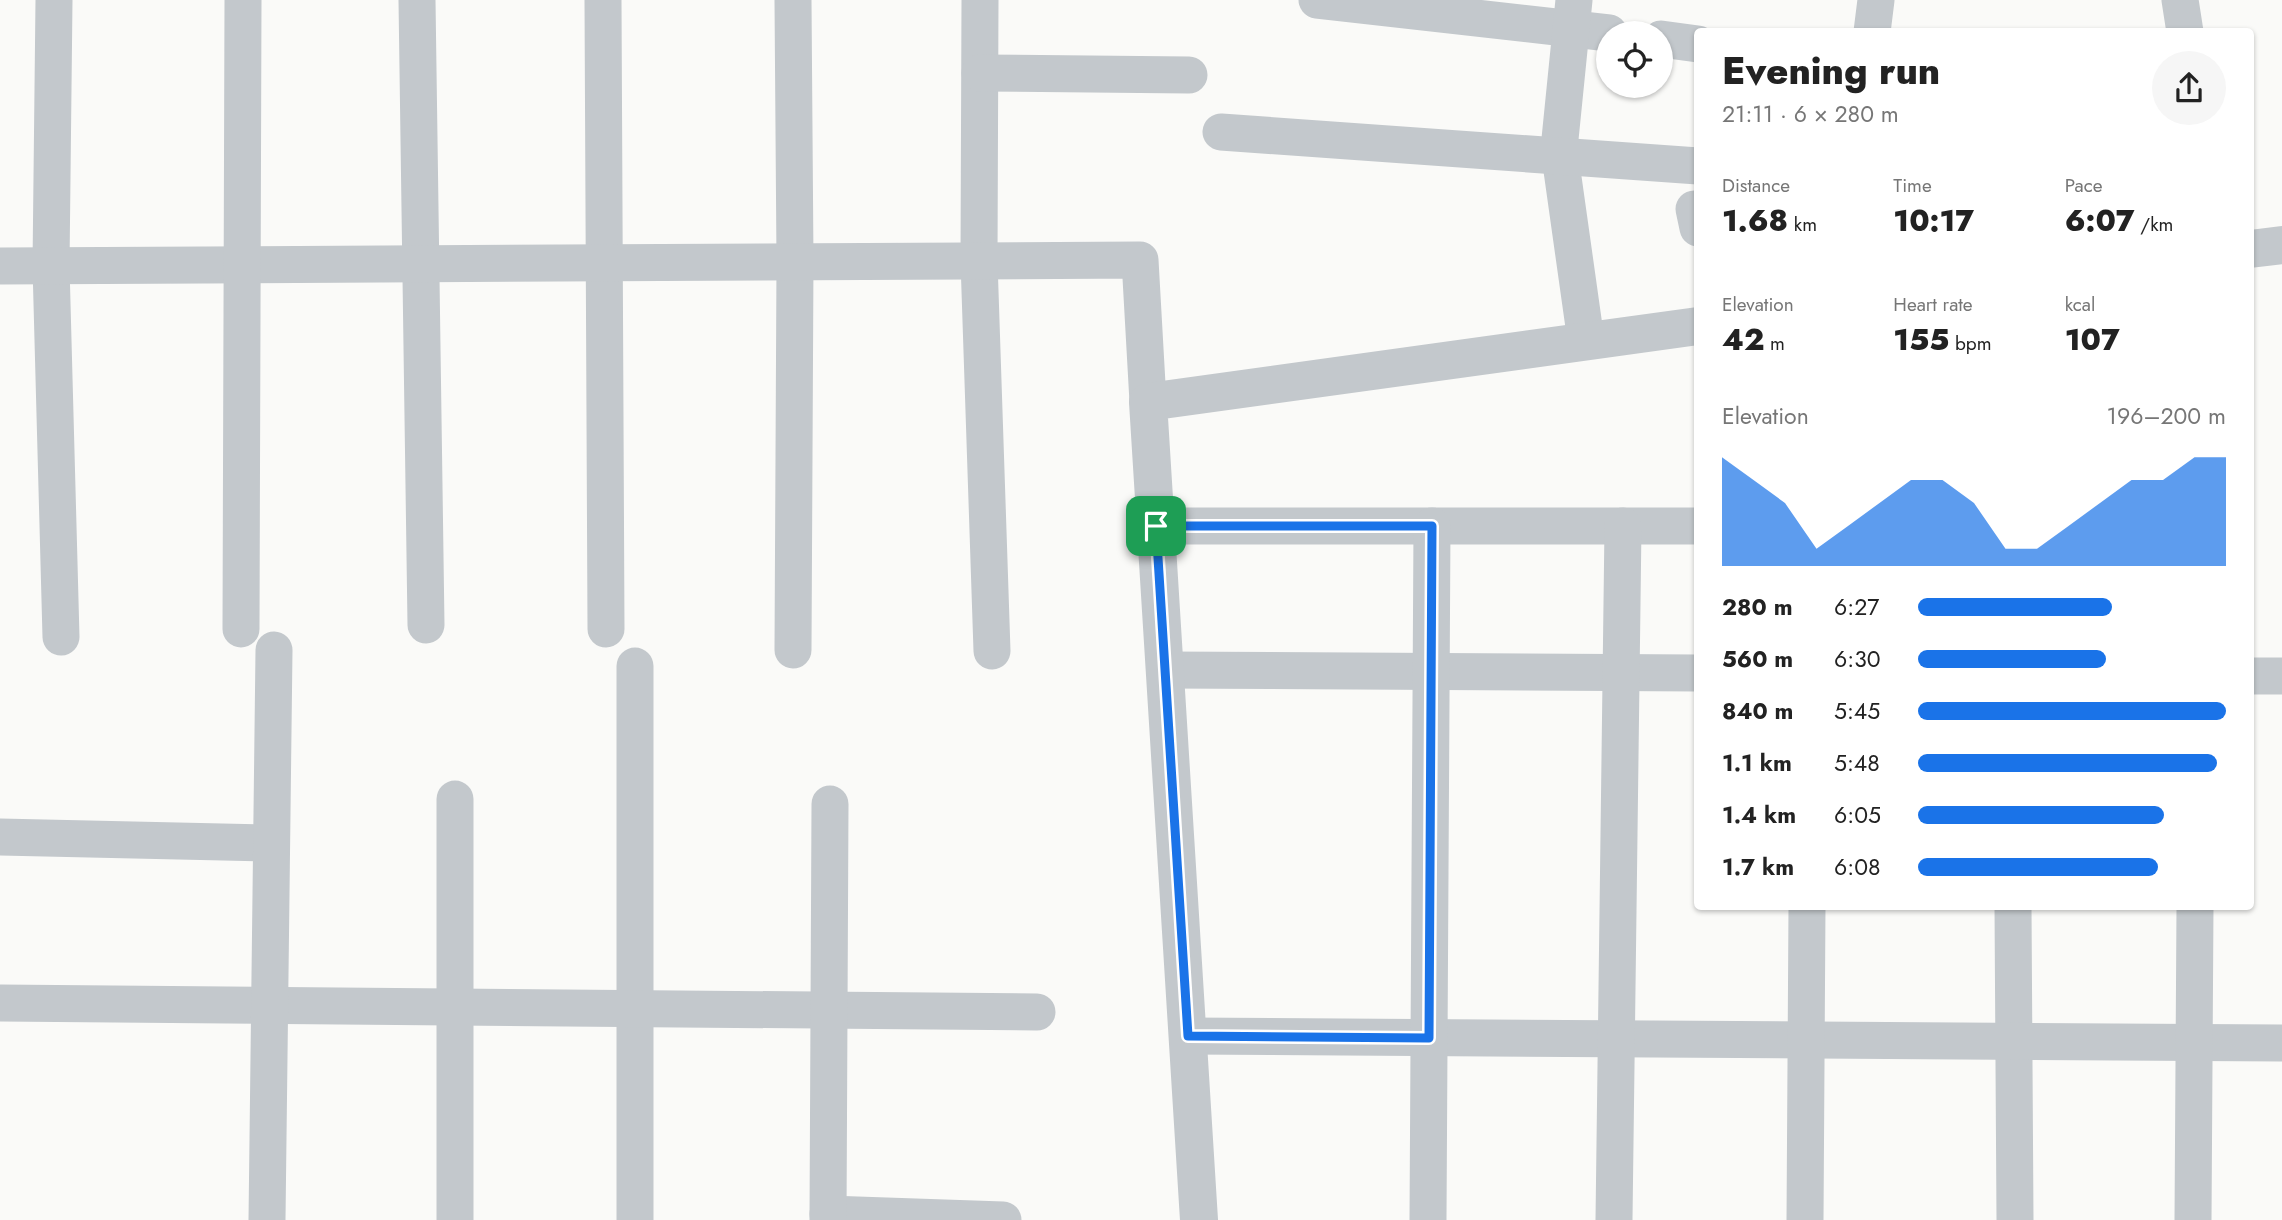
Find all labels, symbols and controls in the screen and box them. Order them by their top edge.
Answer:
map controls [1596,21,1673,98]
button: locate [1596,21,1673,98]
text: Evening run [1722,43,1940,98]
button: share [2152,51,2226,125]
text: 21:11 · 6 × 280 m [1722,97,1899,131]
text: Distance [1722,172,1790,199]
text: Time [1893,172,1932,199]
text: Pace [2065,172,2103,199]
text: 1.68 [1722,199,1788,242]
text: 10:17 [1893,199,1974,242]
text: 6:07 [2065,199,2135,242]
text: km [1788,211,1817,238]
text: /km [2135,211,2173,238]
text: Elevation [1722,291,1794,318]
text: Heart rate [1893,291,1973,318]
text: kcal [2065,291,2095,318]
text: 42 [1722,318,1764,361]
text: 155 [1893,318,1949,361]
text: 107 [2065,318,2120,361]
text: m [1764,330,1785,357]
text: bpm [1949,330,1991,357]
text: Elevation [1722,399,1809,433]
text: 196–200 m [2107,399,2226,433]
pin [1126,496,1186,556]
icon: arrive [1137,507,1175,545]
text: 280 m [1722,590,1793,624]
text: 6:27 [1834,590,1879,624]
text: 560 m [1722,642,1793,676]
text: 6:30 [1834,642,1881,676]
text: 840 m [1722,694,1793,728]
text: 5:45 [1834,694,1880,728]
text: 1.1 km [1722,746,1792,780]
text: 5:48 [1834,746,1880,780]
text: 1.4 km [1722,798,1796,832]
text: 6:05 [1834,798,1881,832]
text: 1.7 km [1722,850,1794,884]
text: 6:08 [1834,850,1881,884]

